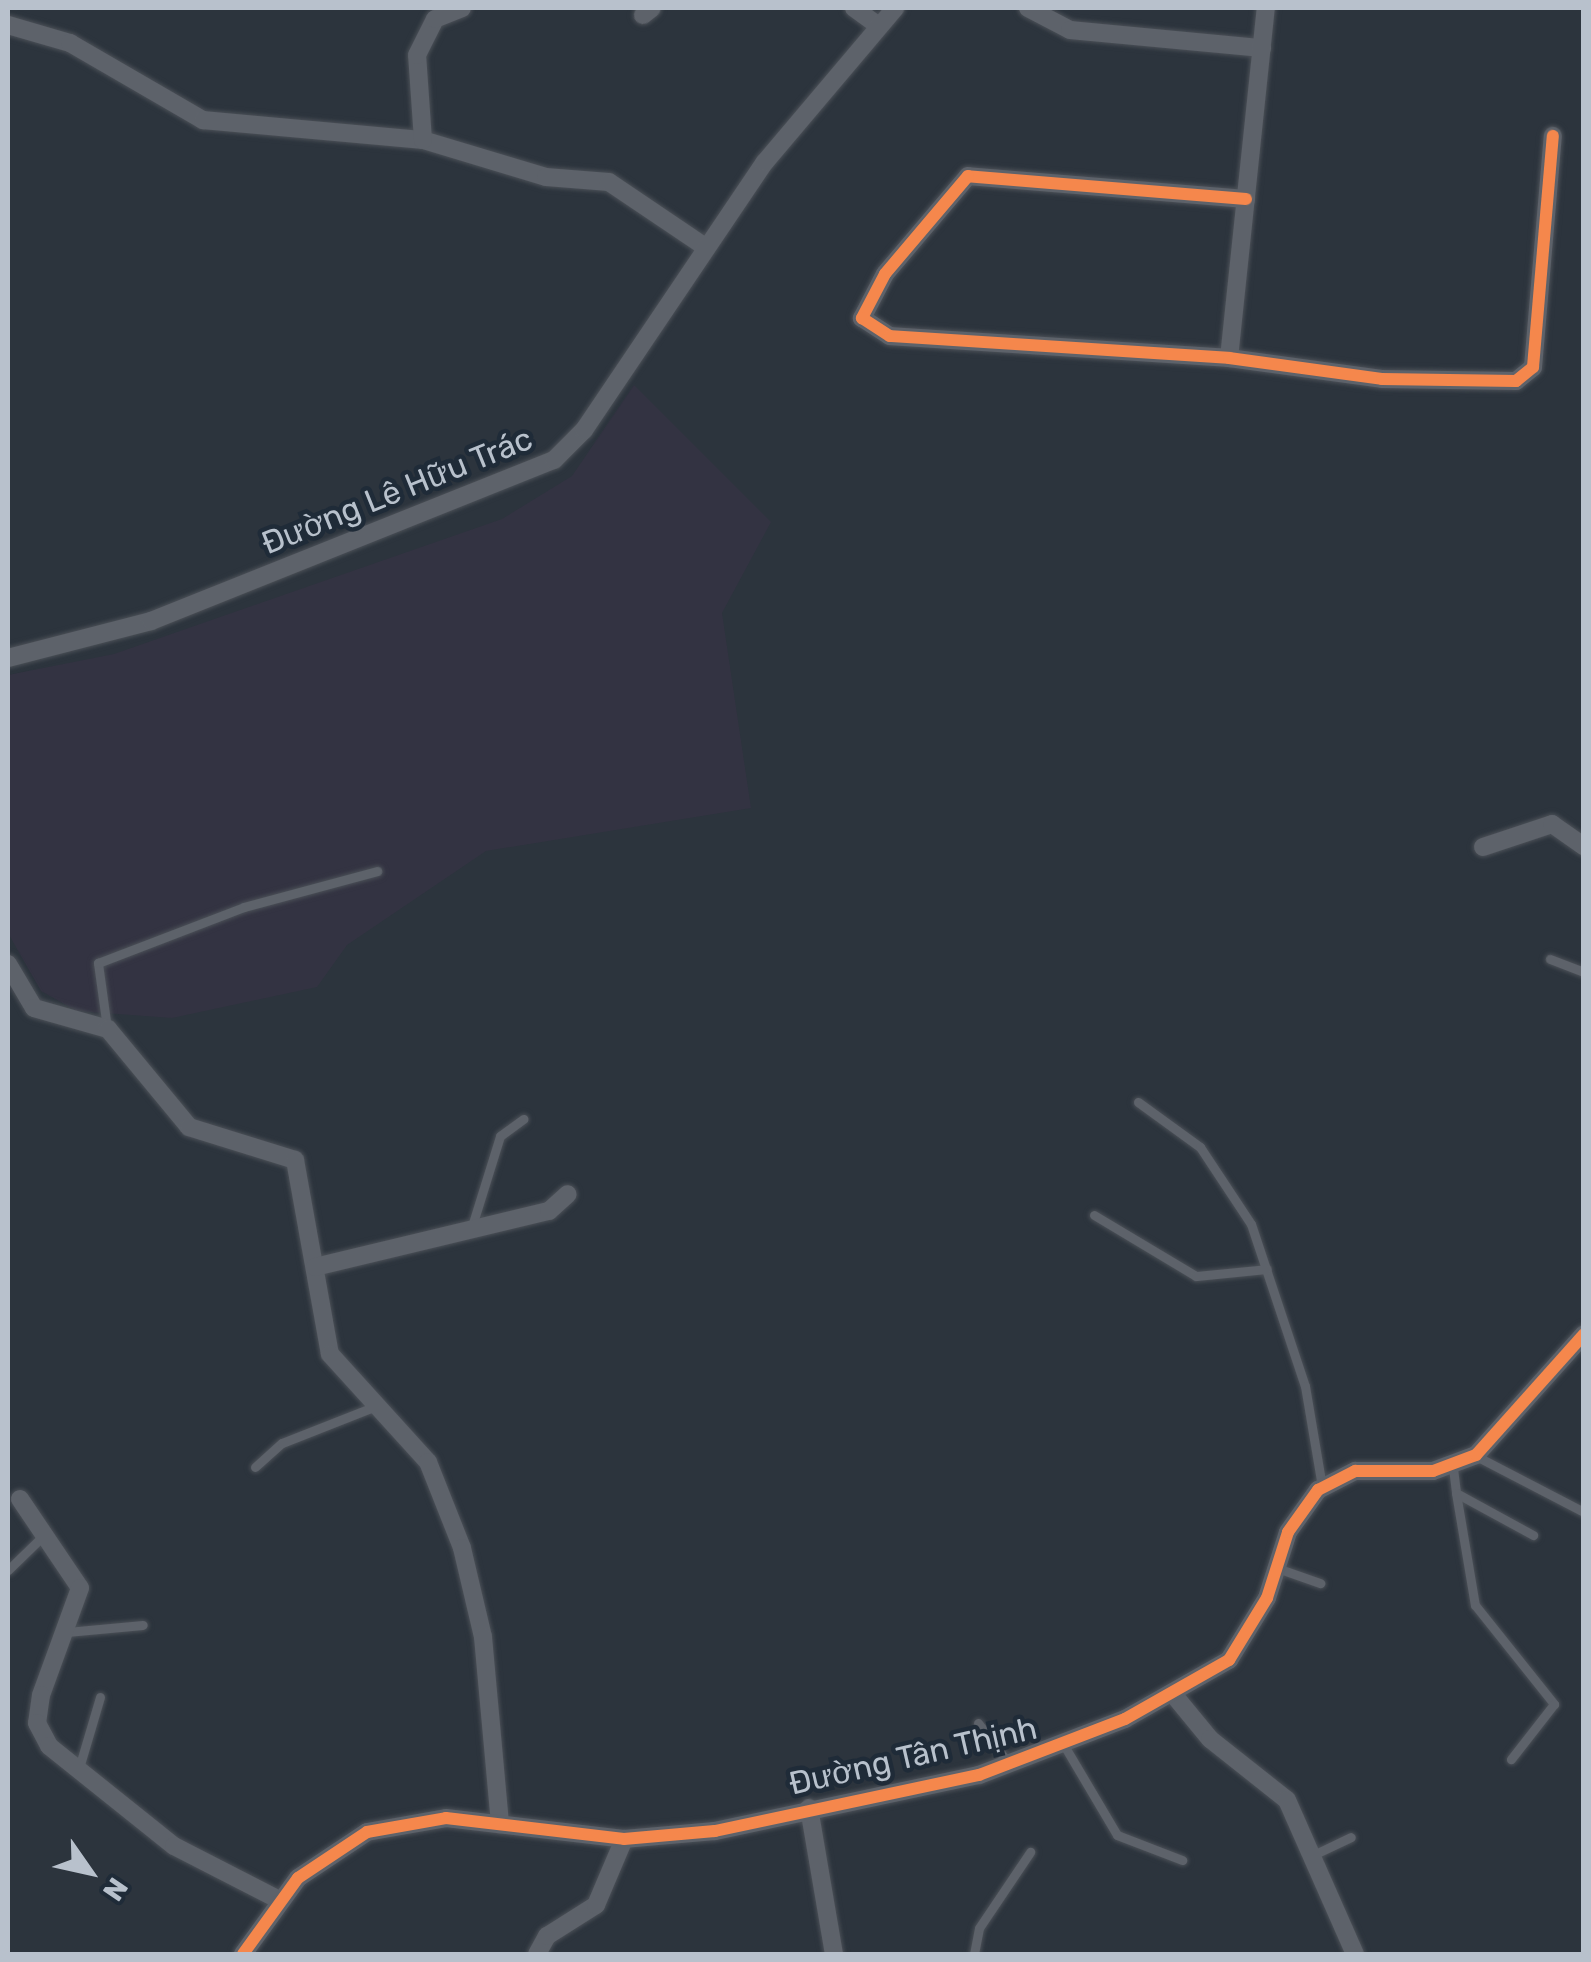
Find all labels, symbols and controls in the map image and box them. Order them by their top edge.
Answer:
street label: Đường Lê Hữu Trác [256,419,538,563]
street label: Đường Tân Thịnh [784,1709,1042,1803]
north arrow [40,1822,140,1922]
text: N [96,1871,135,1907]

